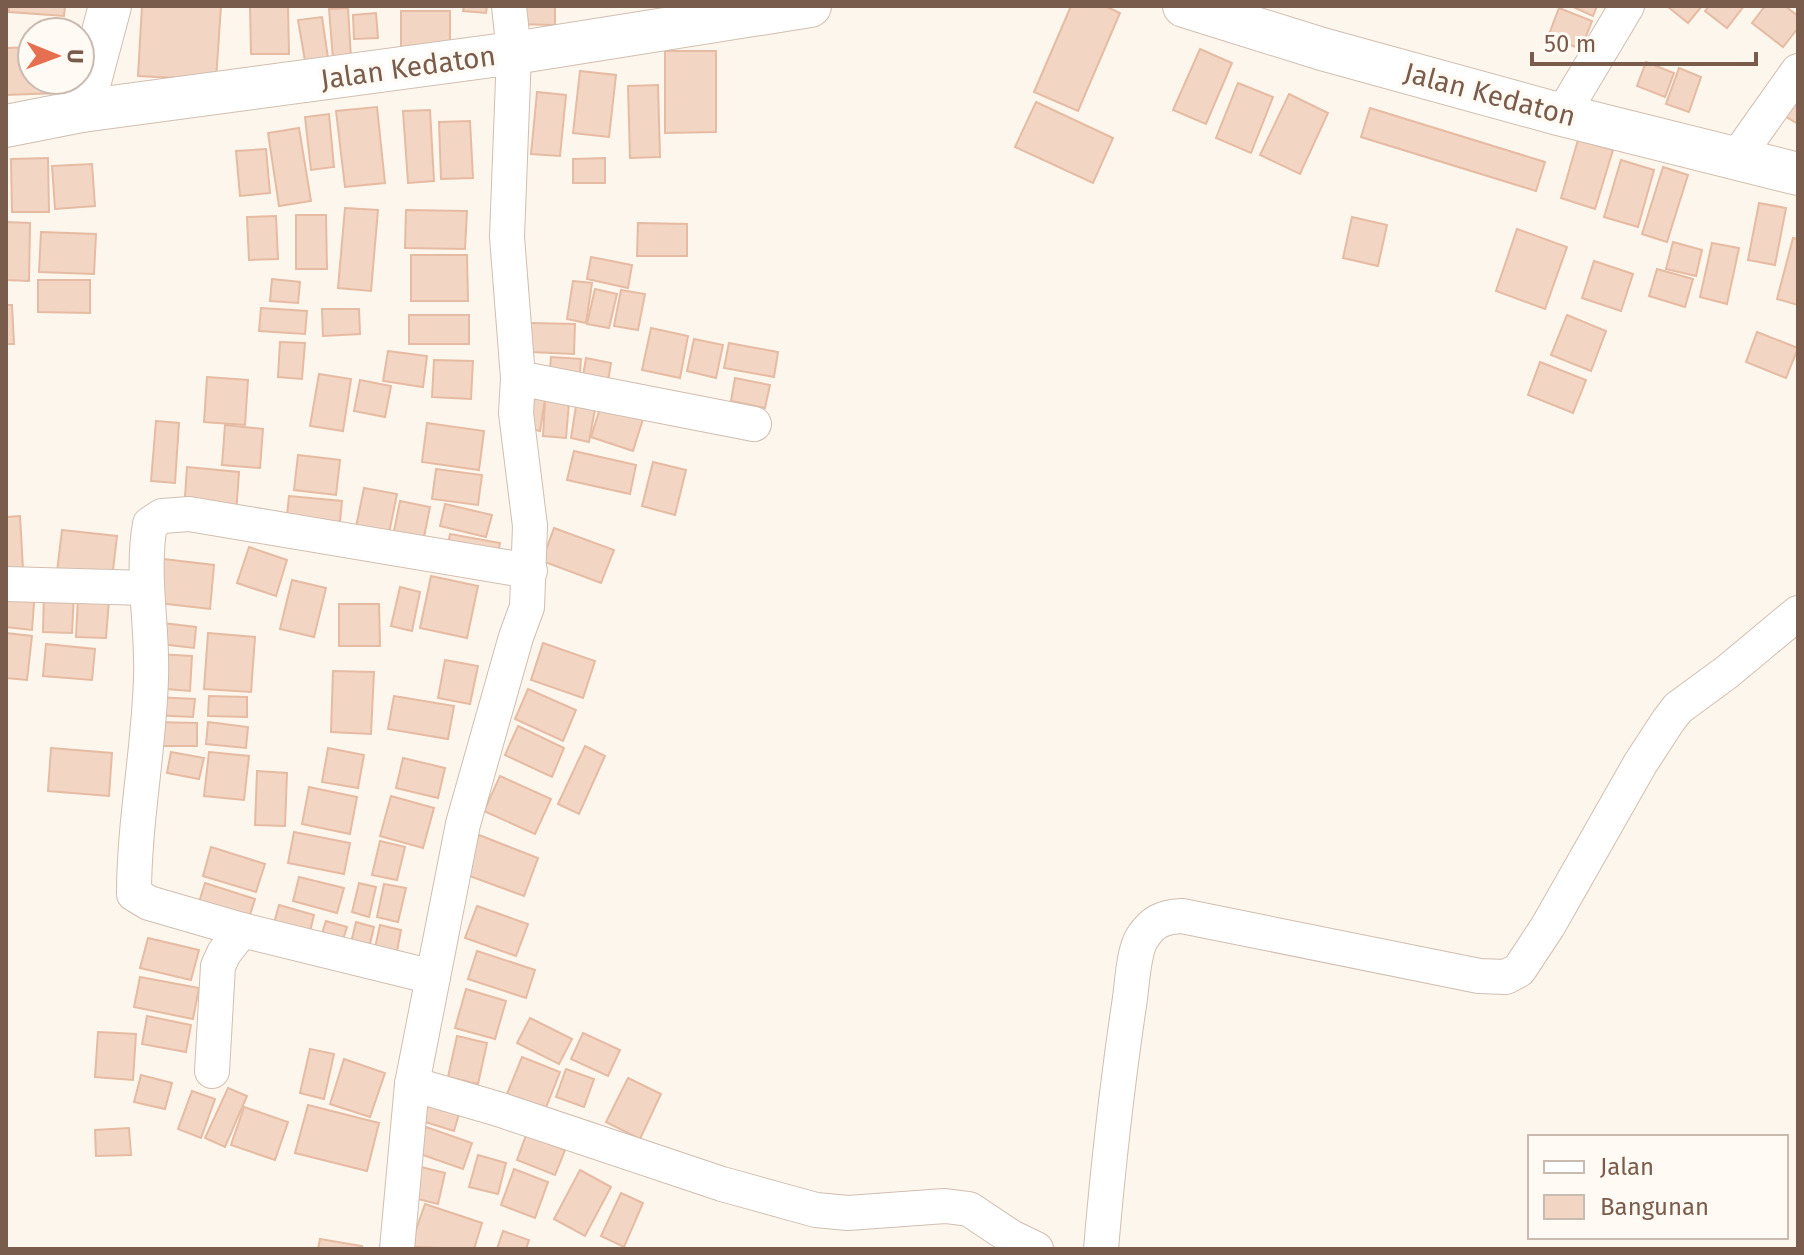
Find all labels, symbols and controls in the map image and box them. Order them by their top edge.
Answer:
north arrow [16,16,96,96]
scale bar [1532,16,1756,66]
text: 50 m [1544,30,1596,58]
street label: Jalan Kedaton [318,39,498,96]
text: U [62,49,89,64]
street label: Jalan Kedaton [1400,56,1579,133]
legend [1528,1135,1788,1239]
text: Jalan [1600,1153,1654,1181]
text: Bangunan [1600,1193,1709,1221]

